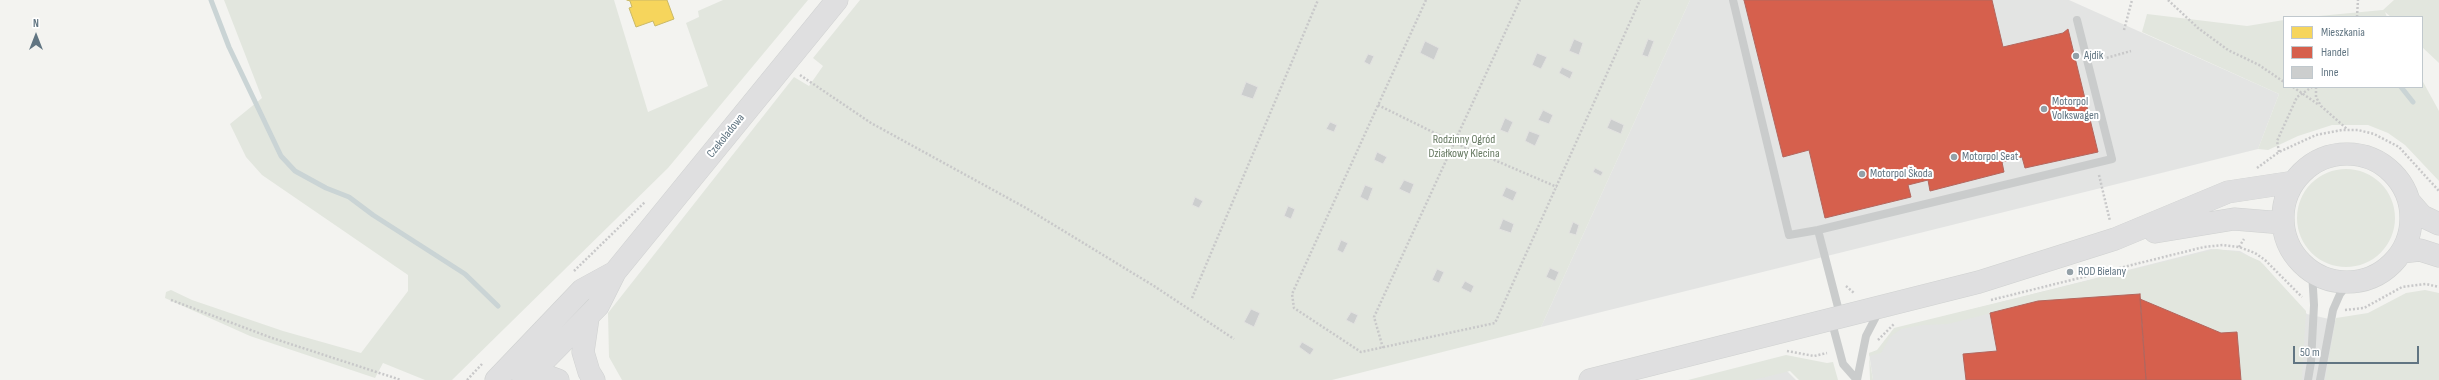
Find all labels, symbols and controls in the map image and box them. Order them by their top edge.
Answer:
north arrow [16,16,56,56]
legend [2283,16,2423,88]
text: N [33,17,39,30]
text: Mieszkania [2321,25,2365,40]
text: Handel [2321,45,2349,60]
place label: Ajdik [2084,49,2103,63]
marker: Ajdik [2071,51,2081,61]
text: Inne [2321,65,2339,80]
place label: Motorpol Volkswagen [2052,95,2099,123]
marker: Motorpol Volkswagen [2039,104,2049,114]
street label: Czekoladowa [704,111,748,161]
park label: Rodzinny Ogród Działkowy Klecina [1428,133,1500,161]
place label: Motorpol Seat [1962,150,2018,164]
marker: Motorpol Seat [1949,152,1959,162]
place label: Motorpol Škoda [1870,167,1932,181]
marker: Motorpol Škoda [1857,169,1867,179]
place label: ROD Bielany [2078,265,2126,279]
marker: ROD Bielany [2065,267,2075,277]
scale bar [2295,338,2421,364]
text: 50 m [2300,345,2320,360]

